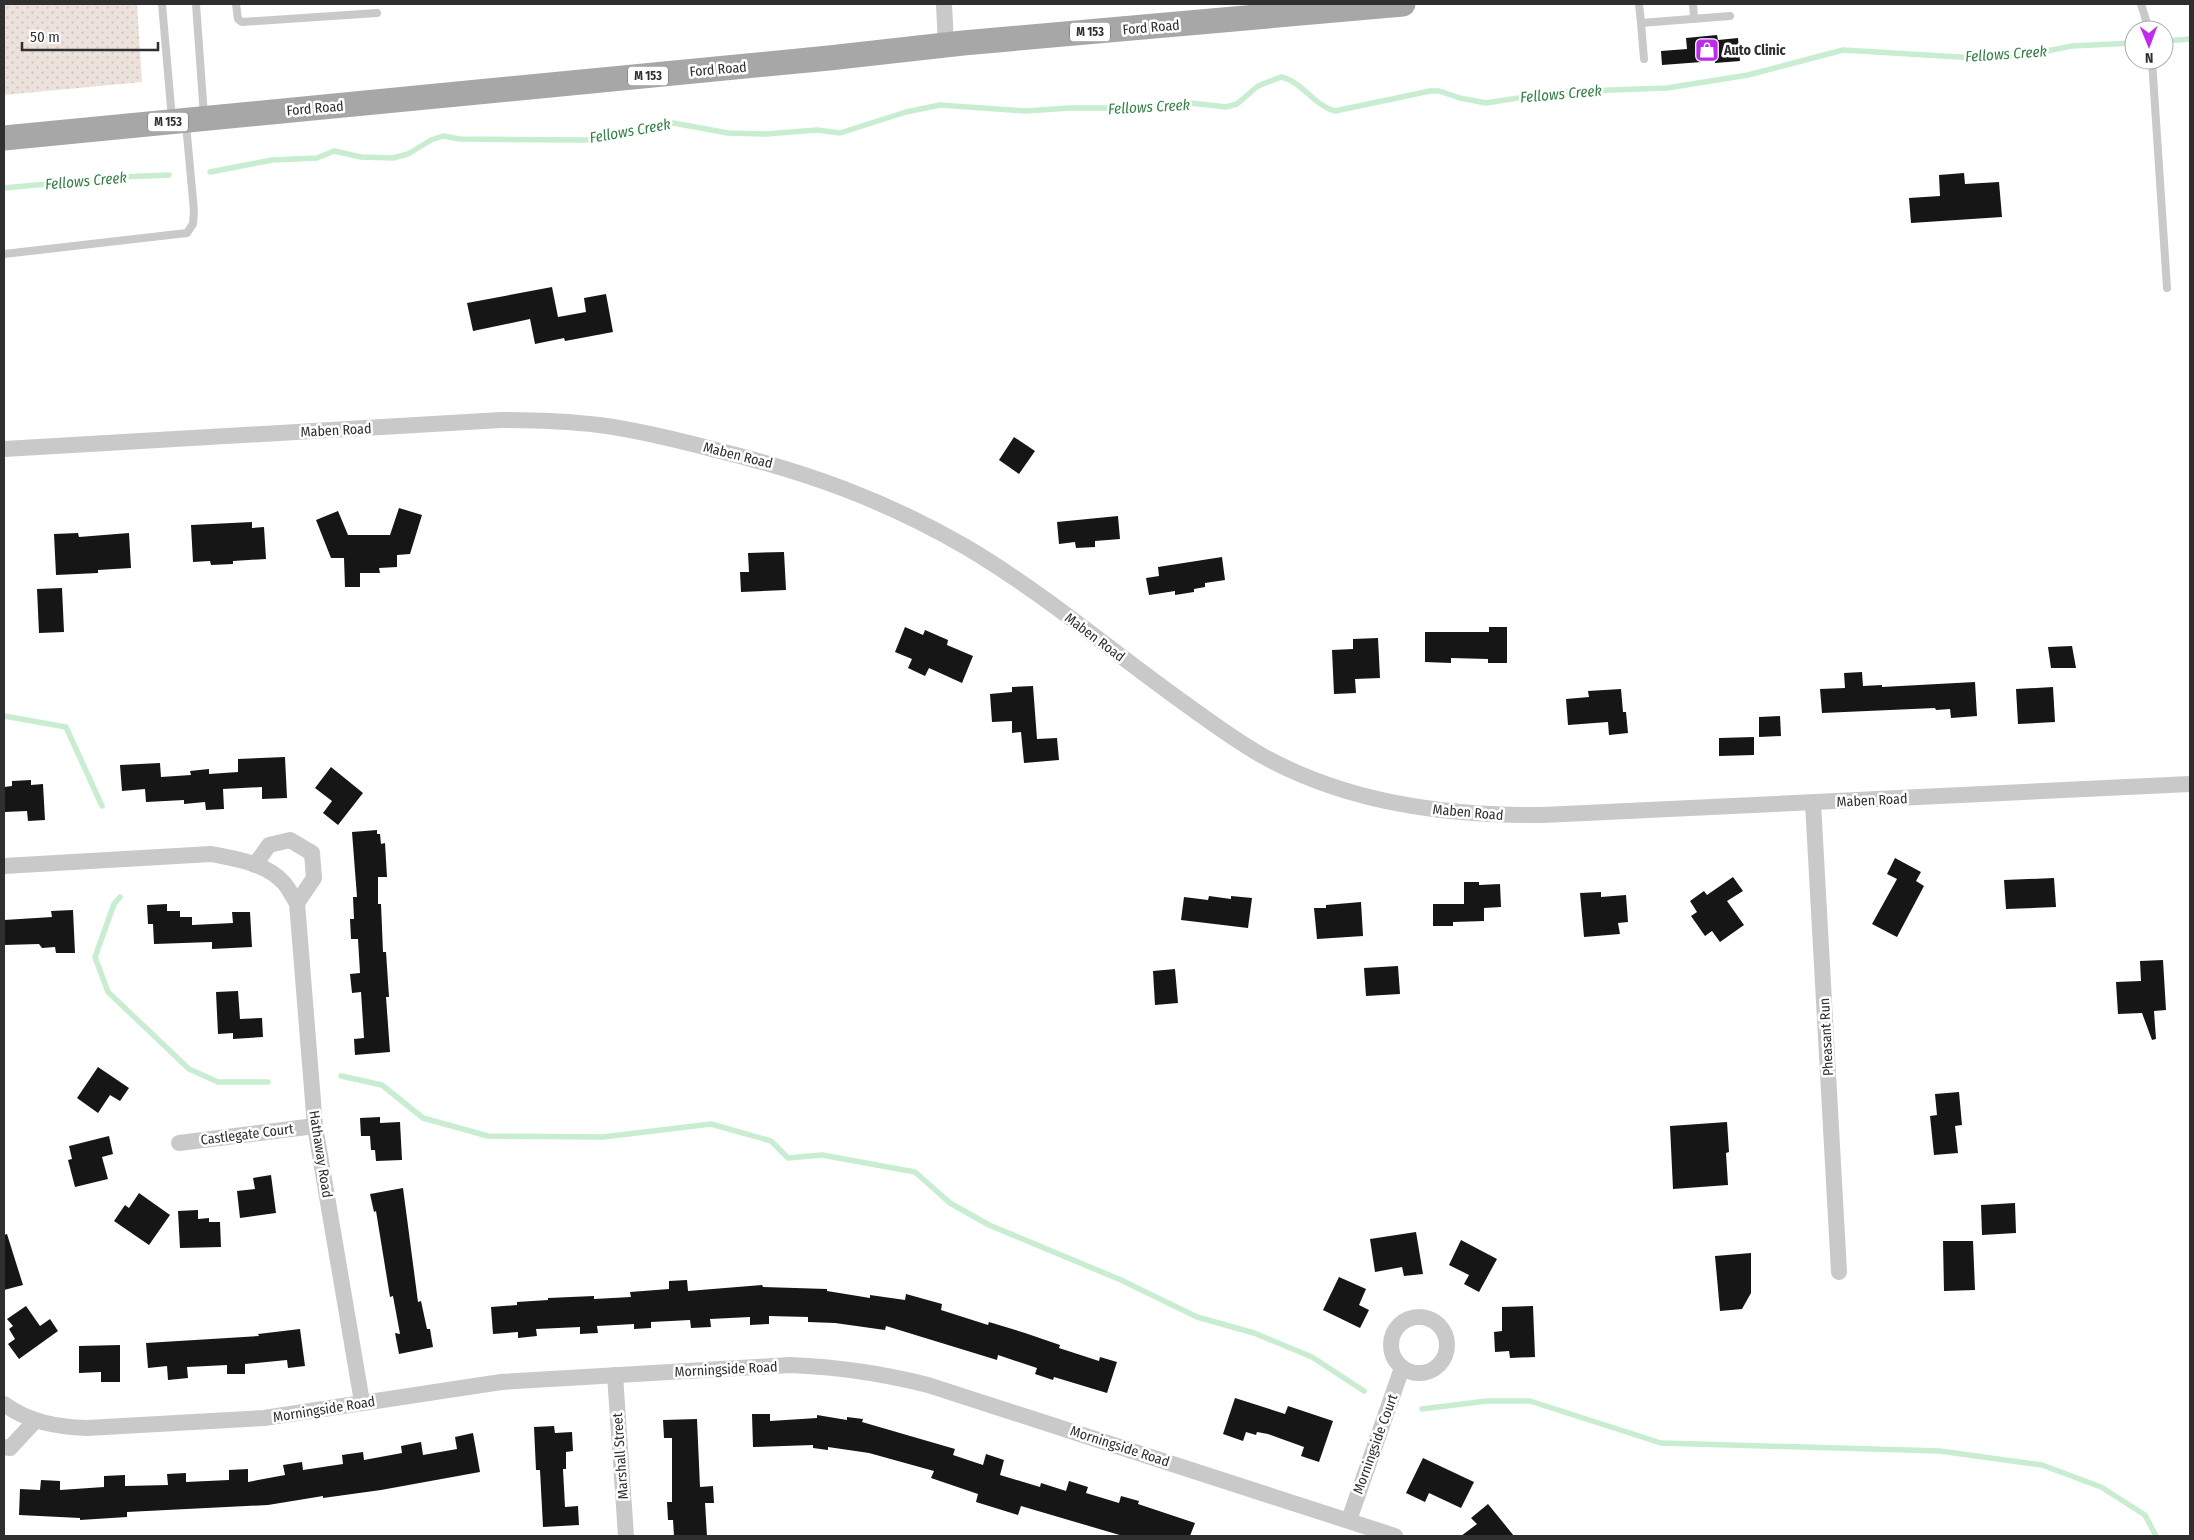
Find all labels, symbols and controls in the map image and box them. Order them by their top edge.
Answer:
street label: Ford Road [1122,17,1180,38]
scale bar [22,20,159,52]
north arrow [2124,20,2174,70]
road number: M 153 [1070,22,1110,42]
text: 50 m [30,28,60,46]
shop icon: Auto Clinic [1694,37,1720,63]
place label: Auto Clinic [1723,42,1787,59]
water label: Fellows Creek [1964,42,2048,66]
text: N [2145,49,2154,66]
street label: Ford Road [689,59,747,80]
road number: M 153 [628,66,668,85]
water label: Fellows Creek [1519,81,1603,107]
water label: Fellows Creek [1108,96,1191,118]
street label: Ford Road [286,98,344,119]
road number: M 153 [148,112,188,132]
water label: Fellows Creek [588,115,672,147]
water label: Fellows Creek [44,168,128,194]
street label: Maben Road [300,420,372,441]
street label: Maben Road [701,439,774,472]
street label: Maben Road [1061,609,1128,666]
street label: Maben Road [1836,790,1908,811]
street label: Maben Road [1432,801,1504,824]
street label: Pheasant Run [1816,997,1837,1077]
street label: Hathaway Road [305,1109,336,1199]
street label: Castlegate Court [200,1120,295,1149]
street label: Morningside Road [674,1358,778,1381]
street label: Morningside Court [1349,1391,1402,1496]
street label: Morningside Road [272,1393,376,1426]
street label: Marshall Street [609,1412,632,1500]
street label: Morningside Road [1068,1422,1172,1471]

